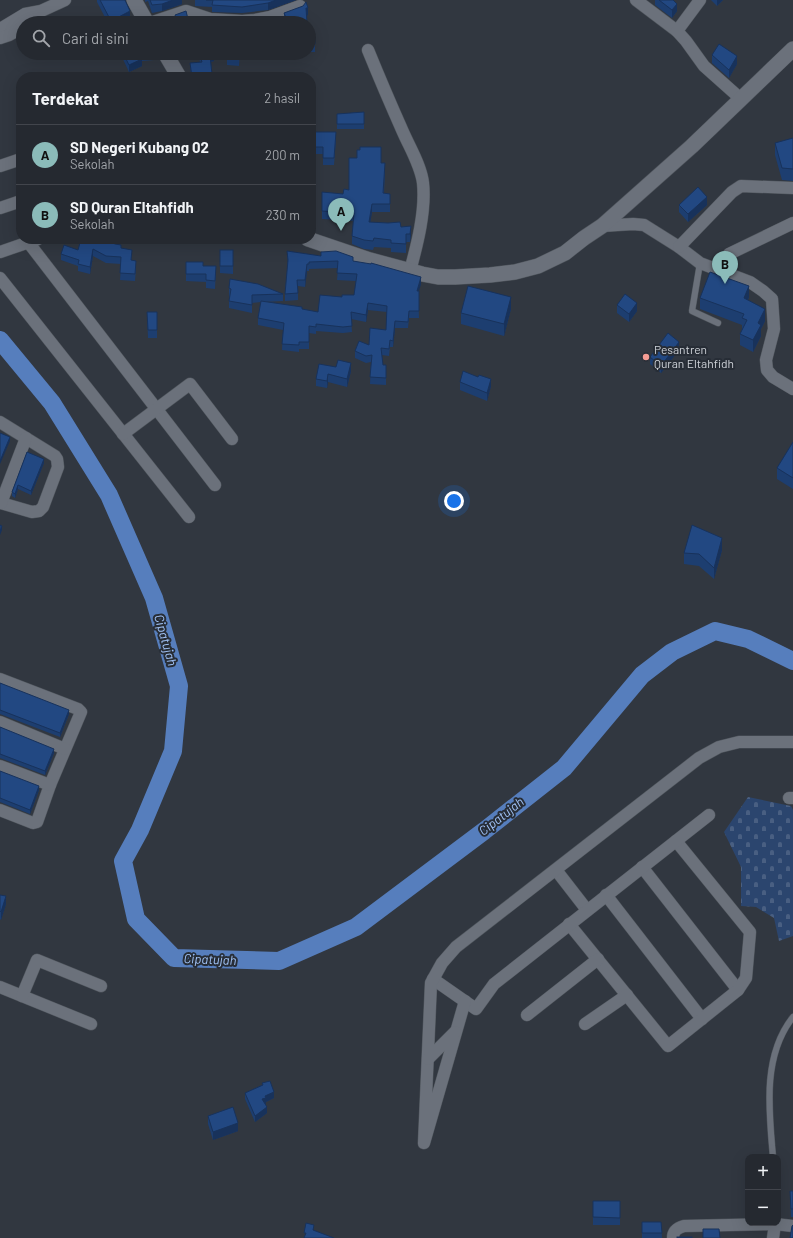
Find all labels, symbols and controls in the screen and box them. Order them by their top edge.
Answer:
search box [16,16,316,60]
icon: search [30,27,52,49]
text: Cari di sini [62,29,129,47]
text: Terdekat [32,88,99,108]
text: 2 hasil [264,90,300,106]
text: SD Negeri Kubang 02 [70,138,209,156]
text: A [41,147,49,163]
text: 200 m [265,147,300,163]
text: Sekolah [70,156,115,172]
text: SD Quran Eltahfidh [70,198,194,216]
pin: A [328,198,354,231]
text: B [41,207,49,223]
text: 230 m [266,207,300,223]
text: Sekolah [70,216,115,232]
pin: B [712,251,738,284]
place label: Pesantren Quran Eltahfidh [654,342,734,370]
marker: Pesantren Quran Eltahfidh [641,352,651,362]
your location [444,491,464,511]
water label: Cipatujah [151,612,181,668]
water label: Cipatujah [475,793,527,839]
water label: Cipatujah [183,950,237,968]
map controls [745,1154,781,1226]
button: + [745,1154,781,1190]
button: − [745,1190,781,1226]

